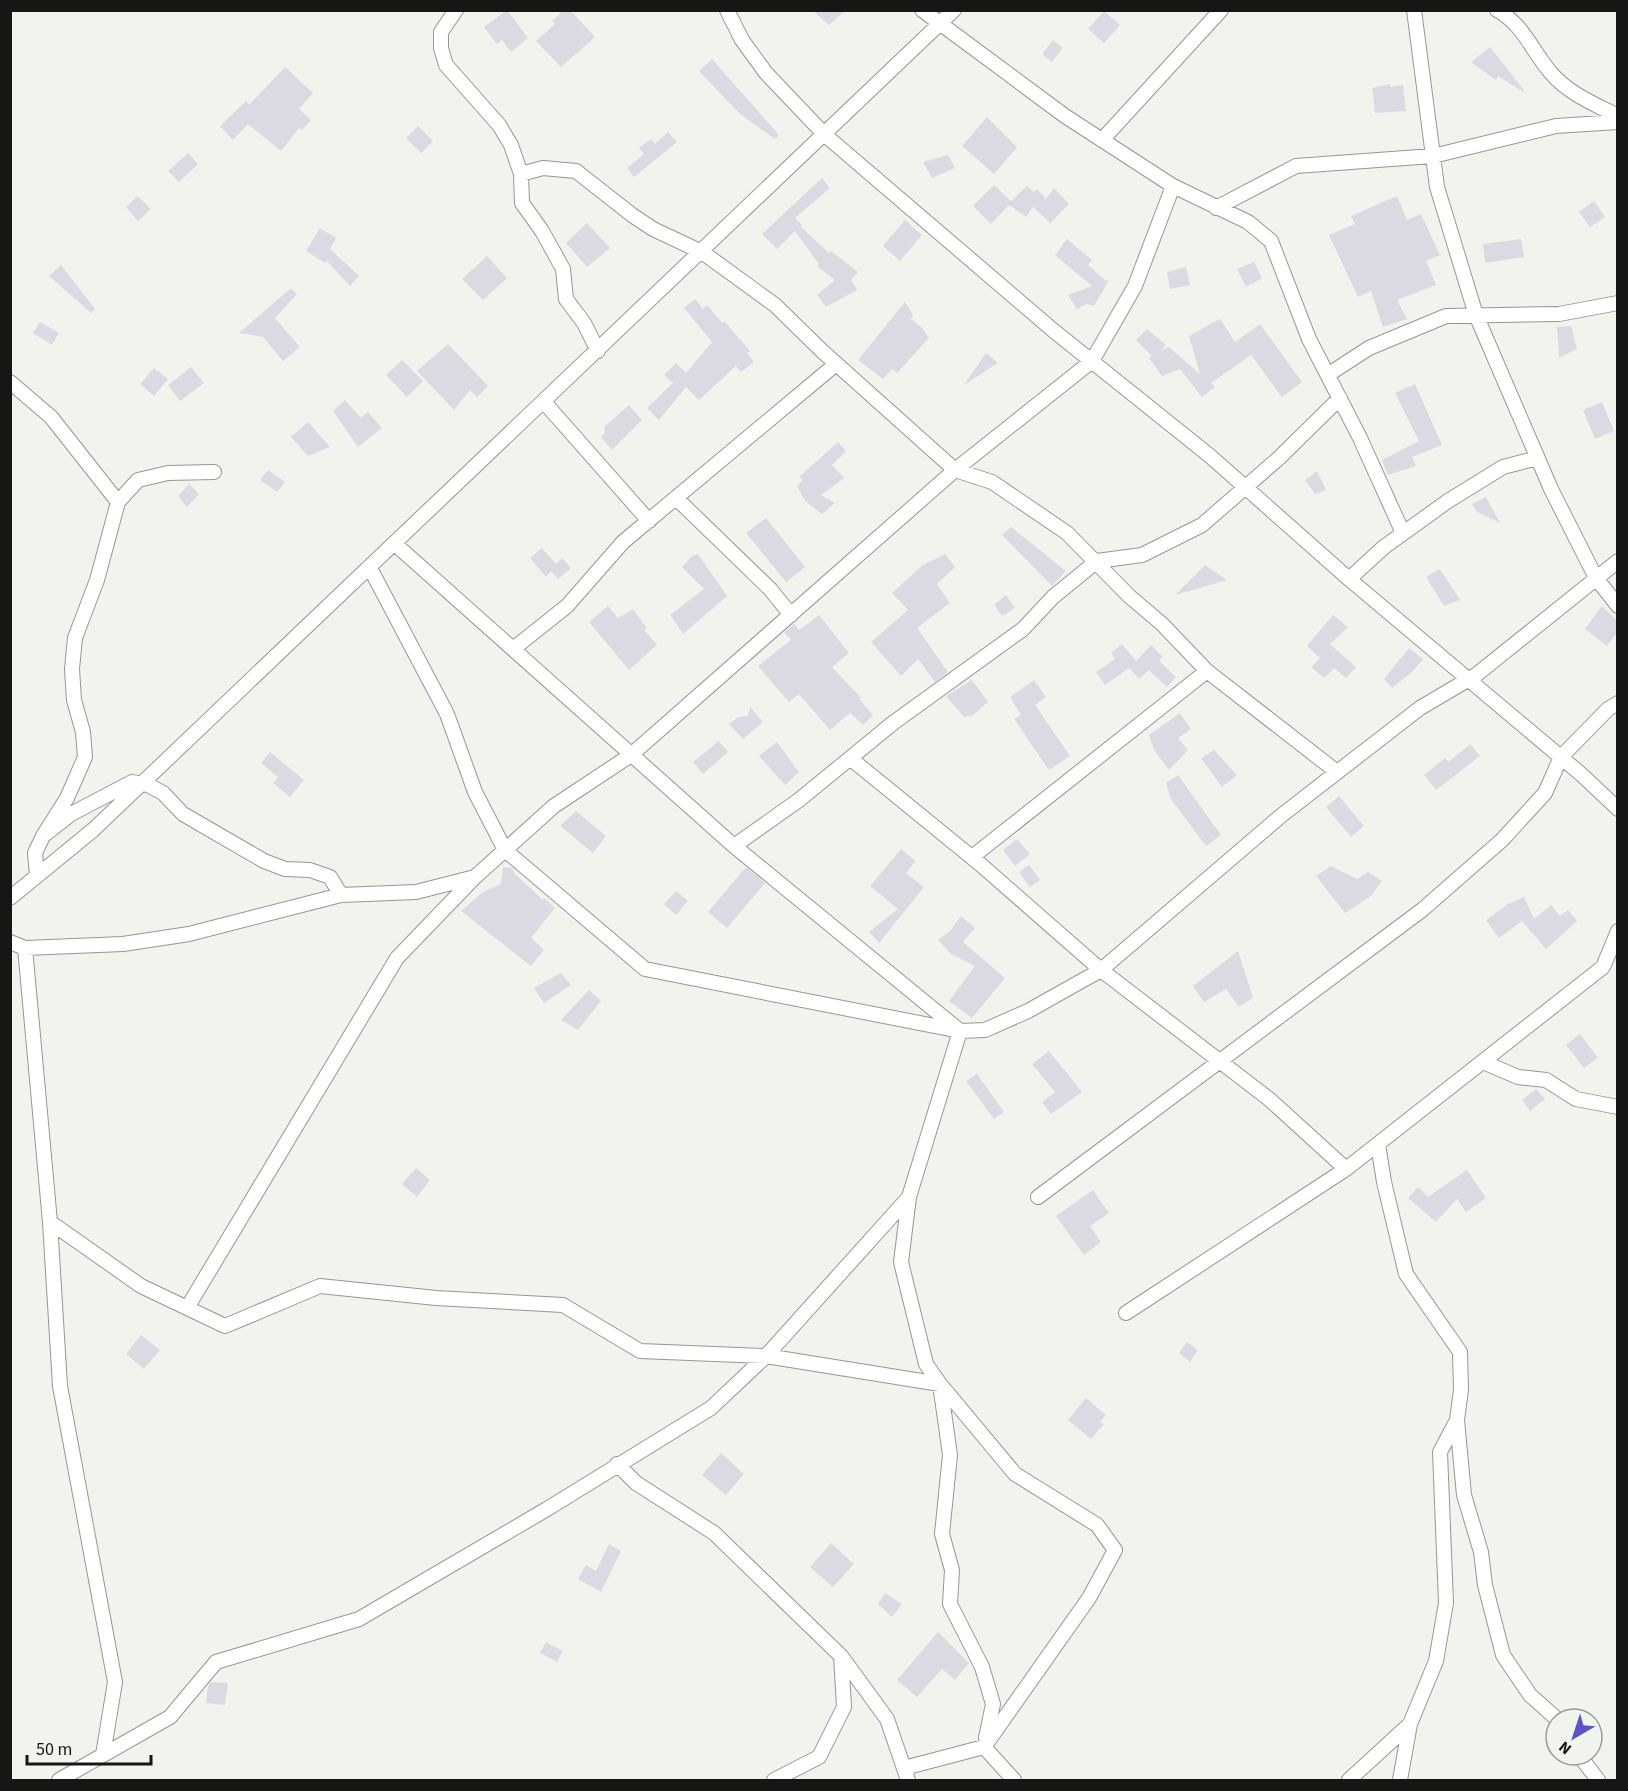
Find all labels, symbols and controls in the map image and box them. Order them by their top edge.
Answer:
north arrow [1544,1707,1604,1767]
scale bar [27,1728,152,1766]
text: N [1554,1736,1576,1760]
text: 50 m [36,1737,72,1762]

